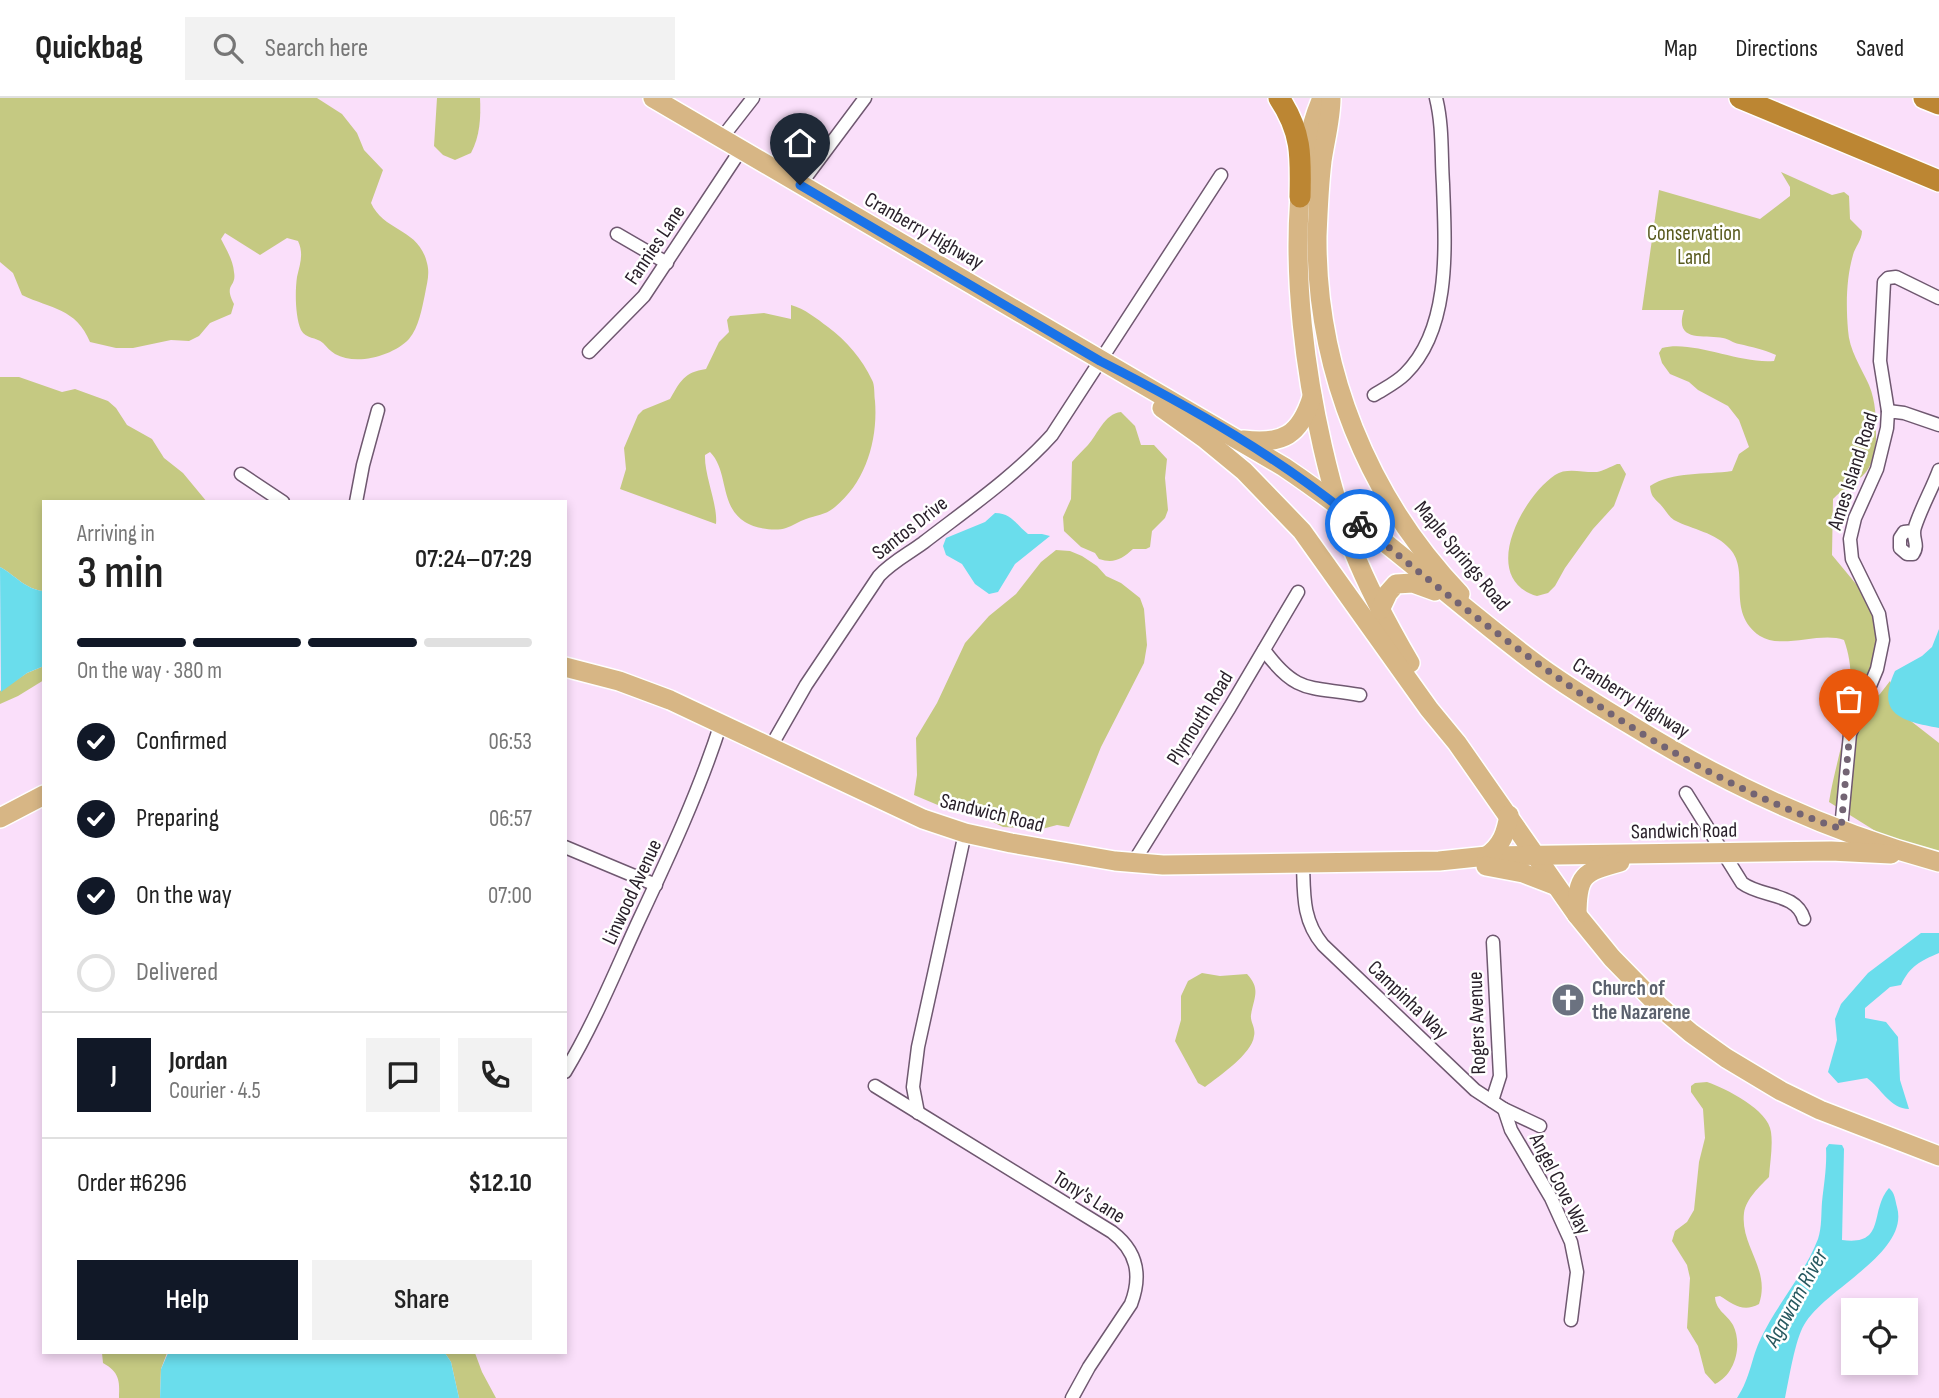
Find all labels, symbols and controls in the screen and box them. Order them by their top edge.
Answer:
search box [185,17,675,80]
text: Quickbag [35,28,143,68]
icon: search [209,29,247,67]
text: Search here [265,33,368,64]
text: Map [1664,34,1697,63]
text: Directions [1735,34,1818,63]
text: Saved [1856,34,1904,63]
pin [770,113,830,185]
icon: home [781,124,819,162]
street label: Cranberry Highway [860,187,988,275]
street label: Fannies Lane [619,201,691,289]
park label: Conservation Land [1647,221,1741,270]
street label: Ames Island Road [1822,409,1884,534]
courier [1325,489,1395,559]
street label: Santos Drive [867,491,953,565]
street label: Maple Springs Road [1409,496,1515,616]
icon: bike [1341,505,1379,543]
text: Arriving in [77,520,155,548]
text: 07:24–07:29 [415,544,532,575]
text: 3 min [77,546,164,601]
street label: Cranberry Highway [1568,652,1694,744]
text: On the way · 380 m [77,657,222,685]
street label: Plymouth Road [1161,667,1239,769]
pin [1819,669,1879,741]
icon: bag [1830,680,1868,718]
icon: check [77,723,115,761]
text: Confirmed [136,726,227,757]
text: 06:53 [488,728,532,756]
street label: Sandwich Road [937,788,1047,838]
icon: check [77,800,115,838]
text: Preparing [136,803,219,834]
text: 06:57 [489,805,532,833]
street label: Sandwich Road [1631,818,1737,844]
street label: Linwood Avenue [597,835,667,949]
icon: check [77,877,115,915]
text: On the way [136,880,232,911]
text: 07:00 [488,882,532,910]
street label: Campinha Way [1362,955,1454,1045]
text: Delivered [136,957,218,988]
street label: Rogers Avenue [1463,971,1491,1075]
place label: Church of the Nazarene [1592,976,1691,1025]
church icon: Church of the Nazarene [1549,981,1587,1019]
button: chat [366,1038,440,1112]
button: phone [458,1038,532,1112]
text: Jordan [169,1046,227,1077]
text: J [111,1060,117,1091]
text: Courier · 4.5 [169,1077,261,1105]
street label: Angel Cove Way [1523,1129,1596,1239]
street label: Tony's Lane [1048,1165,1130,1229]
text: Order #6296 [77,1168,187,1199]
text: $12.10 [468,1168,532,1199]
water label: Agawam River [1757,1243,1835,1352]
button: Help [77,1260,298,1340]
button: Share [312,1260,532,1340]
map controls [1841,1298,1918,1375]
button: locate [1841,1298,1918,1375]

